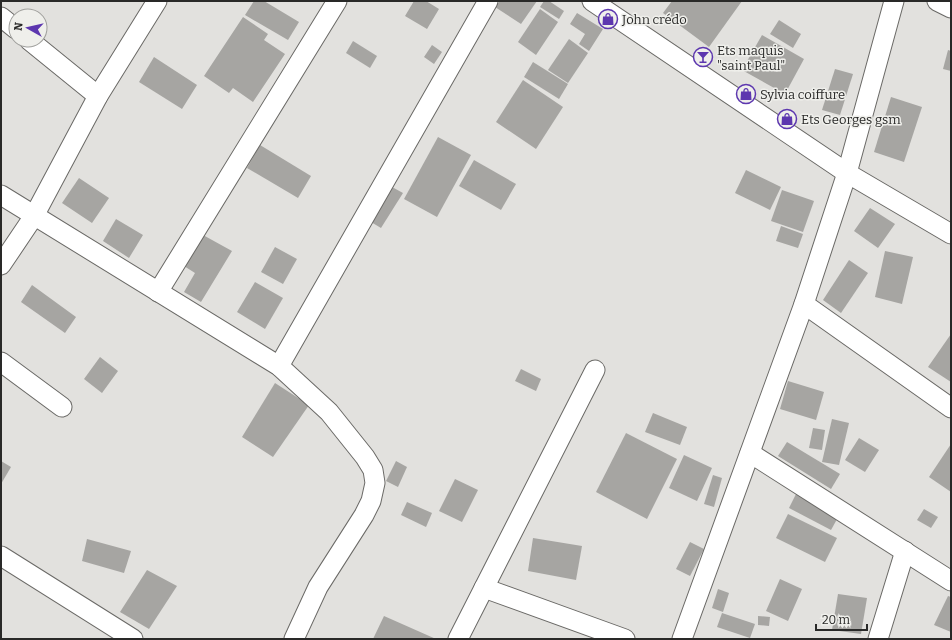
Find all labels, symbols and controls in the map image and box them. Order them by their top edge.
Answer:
north arrow [8,8,48,48]
shop icon: John crédo [597,8,619,30]
place label: John crédo [621,12,687,27]
text: N [12,21,26,32]
place label: Ets maquis "saint Paul" [717,43,785,73]
bar icon: Ets maquis "saint Paul" [692,46,714,68]
shop icon: Sylvia coiffure [735,83,757,105]
place label: Sylvia coiffure [760,87,845,102]
shop icon: Ets Georges gsm [776,108,798,130]
place label: Ets Georges gsm [801,112,901,127]
scale bar [816,606,867,632]
text: 20 m [822,613,851,627]

